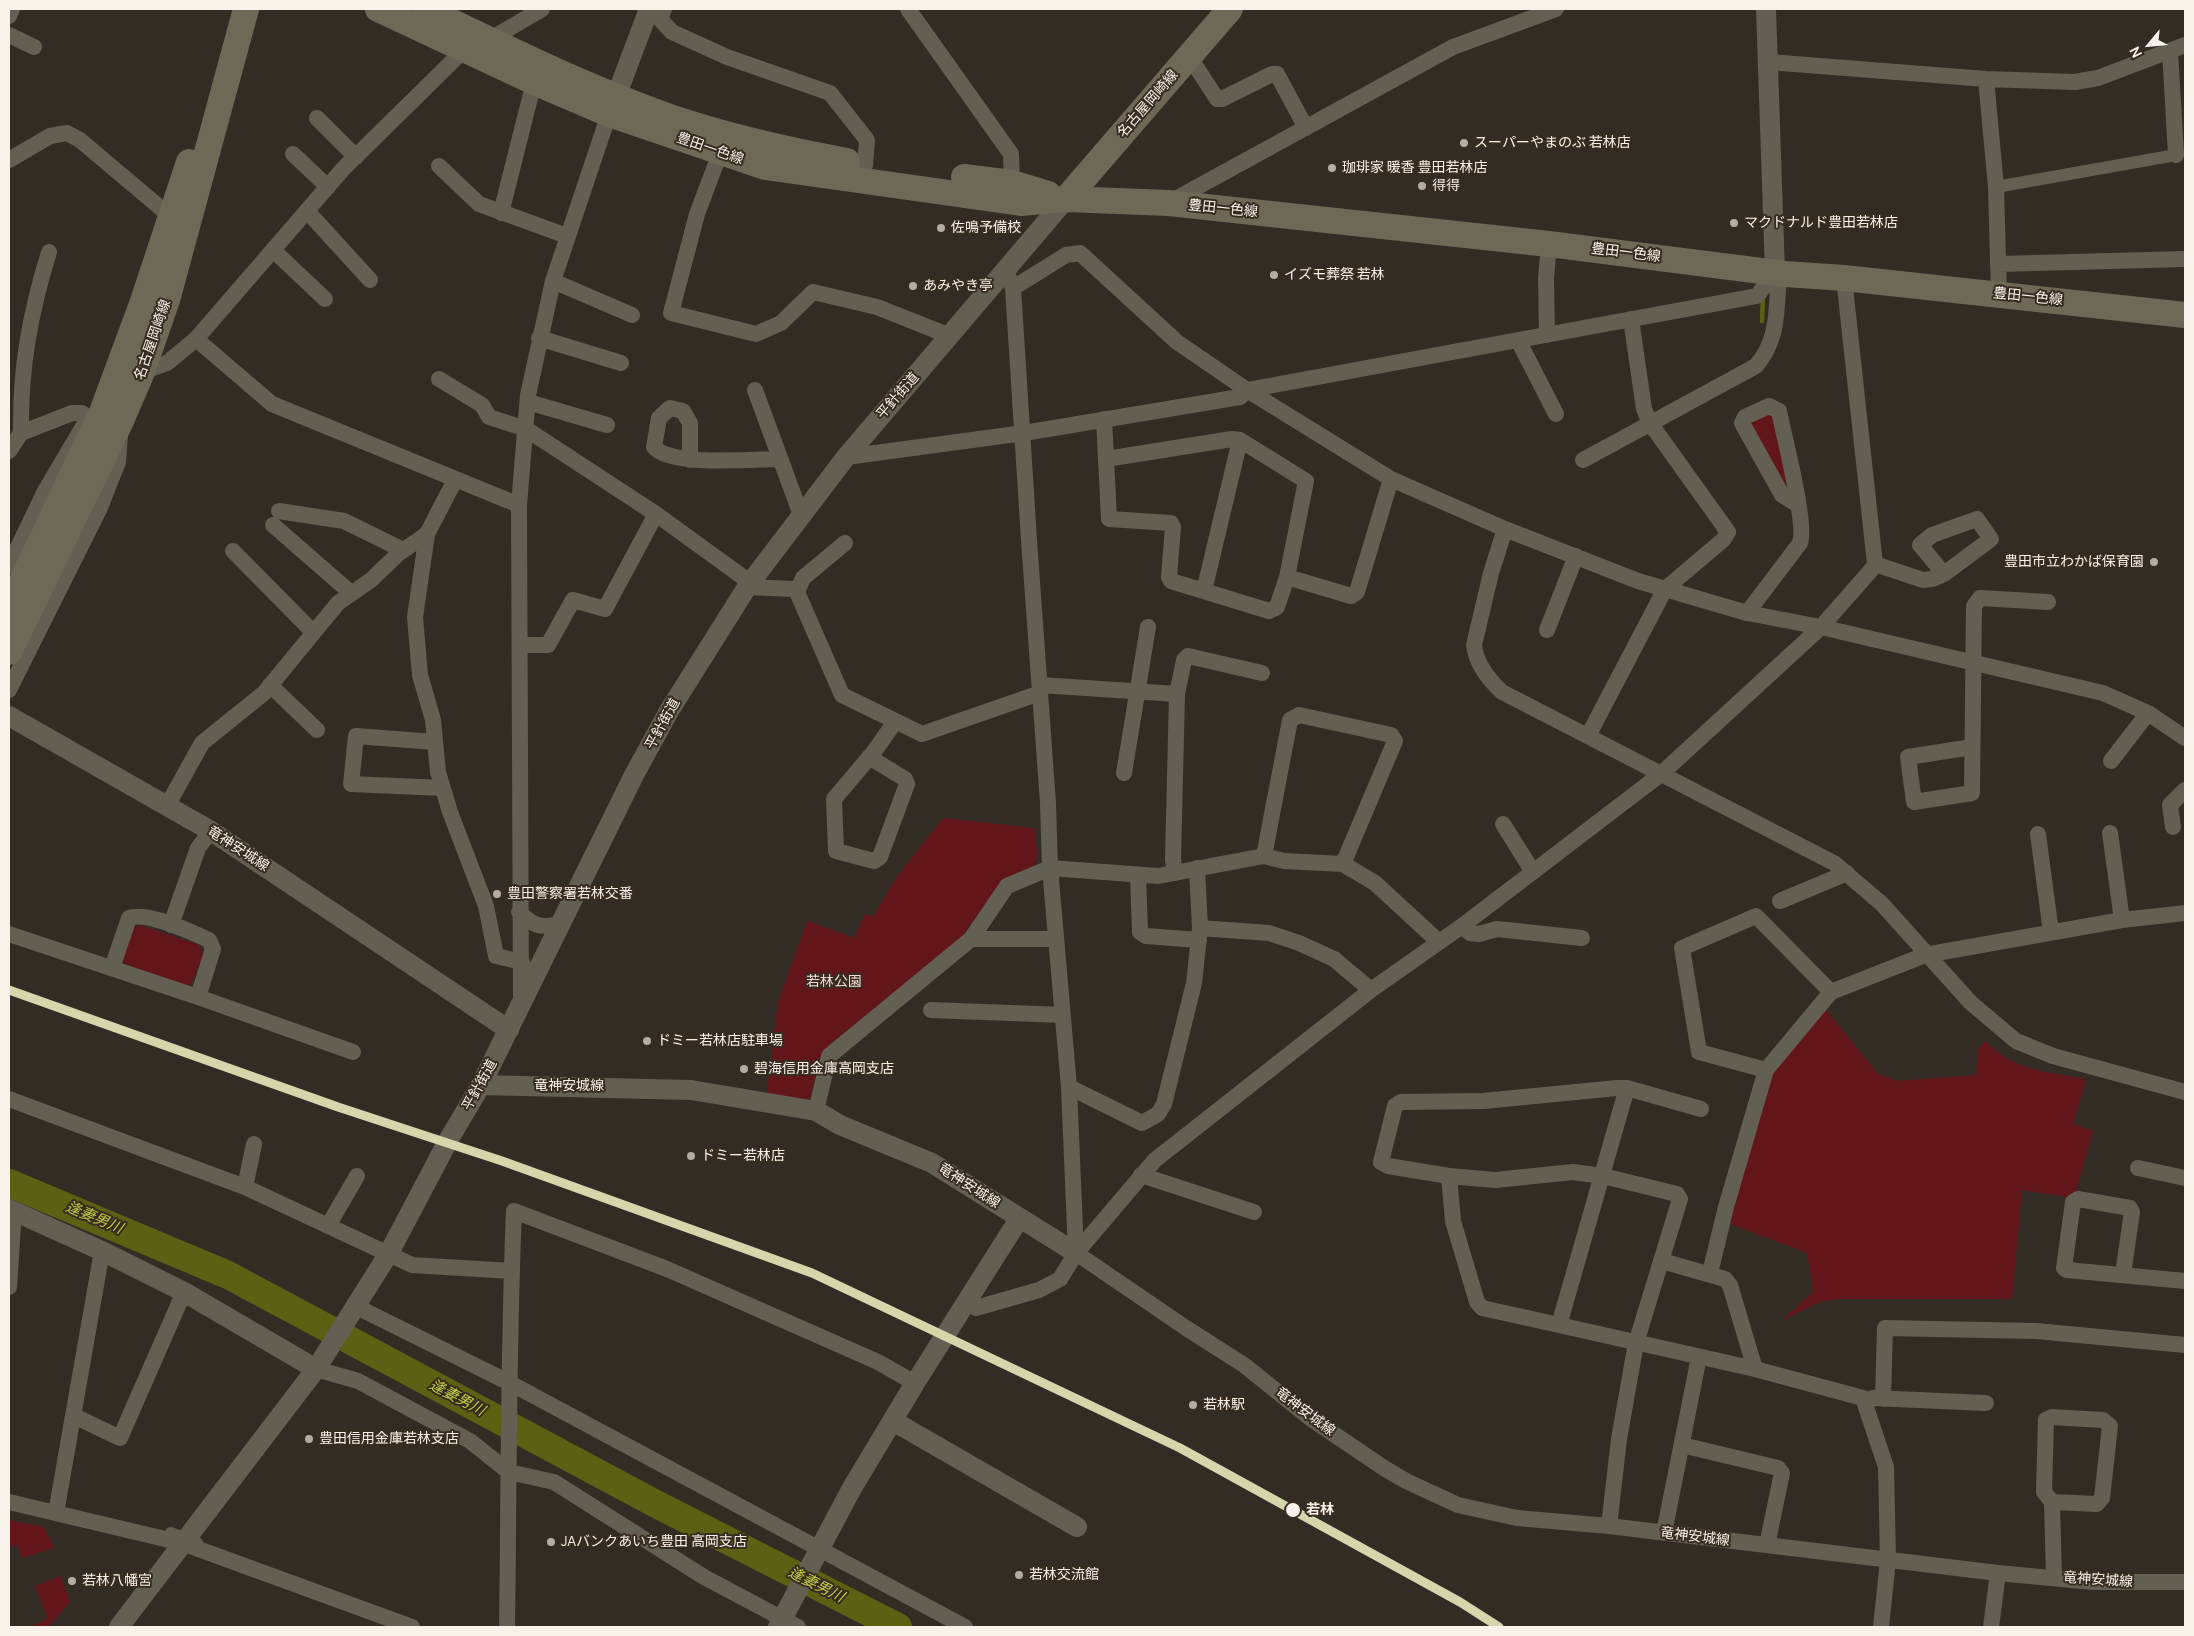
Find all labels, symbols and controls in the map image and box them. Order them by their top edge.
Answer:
north arrow [2124,20,2174,70]
text: N [2125,43,2146,61]
street label: 名古屋岡崎線 [1114,67,1182,141]
street label: 豊田一色線 [674,130,746,168]
place label: スーパーやまのぶ 若林店 [1474,135,1631,151]
marker: スーパーやまのぶ 若林店 [1458,137,1470,149]
place label: 珈琲家 暖香 豊田若林店 [1342,160,1488,176]
marker: 珈琲家 暖香 豊田若林店 [1326,162,1338,174]
place label: 得得 [1432,178,1460,194]
marker: 得得 [1416,180,1428,192]
street label: 豊田一色線 [1187,197,1259,221]
place label: マクドナルド豊田若林店 [1744,215,1898,231]
marker: マクドナルド豊田若林店 [1728,217,1740,229]
place label: 佐鳴予備校 [951,220,1021,236]
marker: 佐鳴予備校 [935,222,947,234]
street label: 豊田一色線 [1590,240,1662,266]
place label: イズモ葬祭 若林 [1284,267,1385,283]
marker: イズモ葬祭 若林 [1268,269,1280,281]
place label: あみやき亭 [923,278,993,294]
marker: あみやき亭 [907,280,919,292]
street label: 豊田一色線 [1992,285,2064,309]
street label: 名古屋岡崎線 [131,298,175,382]
street label: 平針街道 [873,369,923,423]
place label: 豊田市立わかば保育園 [2004,554,2144,570]
marker: 豊田市立わかば保育園 [2148,556,2160,568]
street label: 平針街道 [642,695,684,753]
street label: 竜神安城線 [204,823,272,875]
place label: 豊田警察署若林交番 [507,886,633,902]
marker: 豊田警察署若林交番 [491,888,503,900]
park label: 若林公園 [806,974,862,990]
place label: ドミー若林店駐車場 [657,1033,783,1049]
marker: ドミー若林店駐車場 [641,1035,653,1047]
street label: 平針街道 [459,1056,501,1114]
place label: 碧海信用金庫高岡支店 [754,1061,894,1077]
marker: 碧海信用金庫高岡支店 [738,1063,750,1075]
street label: 竜神安城線 [534,1078,604,1094]
place label: ドミー若林店 [701,1148,785,1164]
marker: ドミー若林店 [685,1150,697,1162]
street label: 竜神安城線 [935,1160,1003,1212]
water label: 逢妻男川 [63,1198,125,1238]
water label: 逢妻男川 [426,1376,488,1420]
street label: 竜神安城線 [1272,1384,1338,1440]
place label: 若林駅 [1203,1397,1245,1413]
marker: 若林駅 [1187,1399,1199,1411]
place label: 豊田信用金庫若林支店 [319,1431,459,1447]
marker: 豊田信用金庫若林支店 [303,1433,315,1445]
marker: 若林 [1284,1501,1302,1519]
place label: 若林 [1306,1502,1334,1518]
street label: 竜神安城線 [1659,1524,1731,1550]
place label: JAバンクあいち豊田 高岡支店 [561,1534,747,1550]
marker: JAバンクあいち豊田 高岡支店 [545,1536,557,1548]
water label: 逢妻男川 [785,1563,847,1607]
place label: 若林交流館 [1029,1567,1099,1583]
marker: 若林交流館 [1013,1569,1025,1581]
street label: 竜神安城線 [2062,1569,2134,1591]
place label: 若林八幡宮 [82,1573,152,1589]
marker: 若林八幡宮 [66,1575,78,1587]

